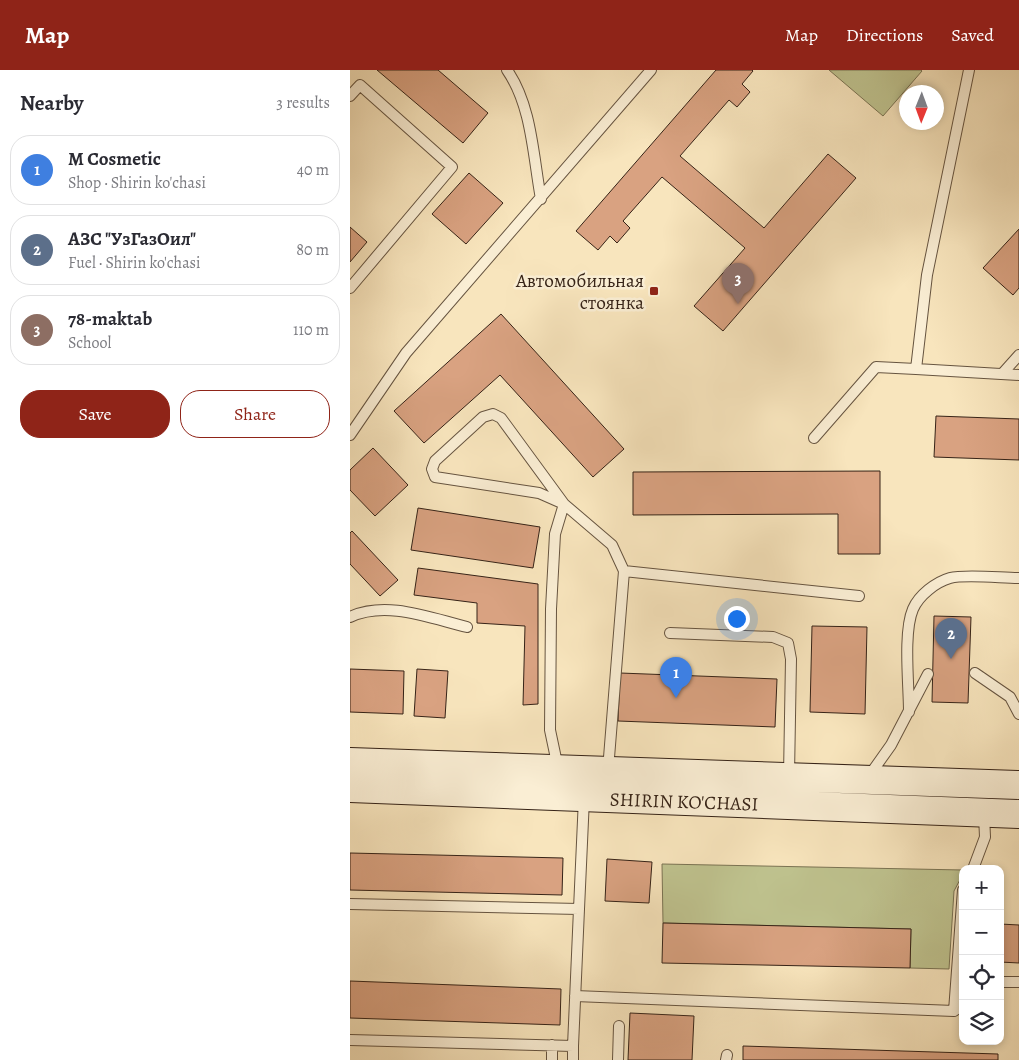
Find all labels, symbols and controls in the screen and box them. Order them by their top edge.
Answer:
text: Map [25,19,69,51]
text: Map [785,23,818,47]
text: Directions [846,23,923,47]
text: Saved [951,23,994,47]
north arrow [899,85,944,130]
text: Nearby [20,89,83,117]
text: 3 results [276,92,330,114]
text: M Cosmetic [68,146,161,172]
text: 1 [34,159,40,181]
text: 40 m [297,159,329,181]
text: Shop · Shirin ko'chasi [68,172,206,194]
text: АЗС "УзГазОил" [68,226,196,252]
text: 2 [33,239,41,261]
text: 80 m [296,239,329,261]
text: Fuel · Shirin ko'chasi [68,252,201,274]
pin: 3 [722,263,754,304]
place label: Автомобильная стоянка [515,268,644,316]
marker: Автомобильная стоянка [648,285,660,297]
text: 78-maktab [68,306,152,332]
text: 3 [34,319,40,341]
text: 110 m [293,319,329,341]
text: School [68,332,111,354]
button: Save [20,390,170,438]
button: Share [180,390,330,438]
your location [724,606,750,632]
pin: 2 [935,618,967,659]
pin: 1 [660,657,692,698]
street label: SHIRIN KO'CHASI [609,786,759,818]
map controls [959,865,1004,1045]
button: + [959,865,1004,910]
button: − [959,910,1004,955]
button: locate [959,955,1004,1000]
button: layers [959,1000,1004,1045]

